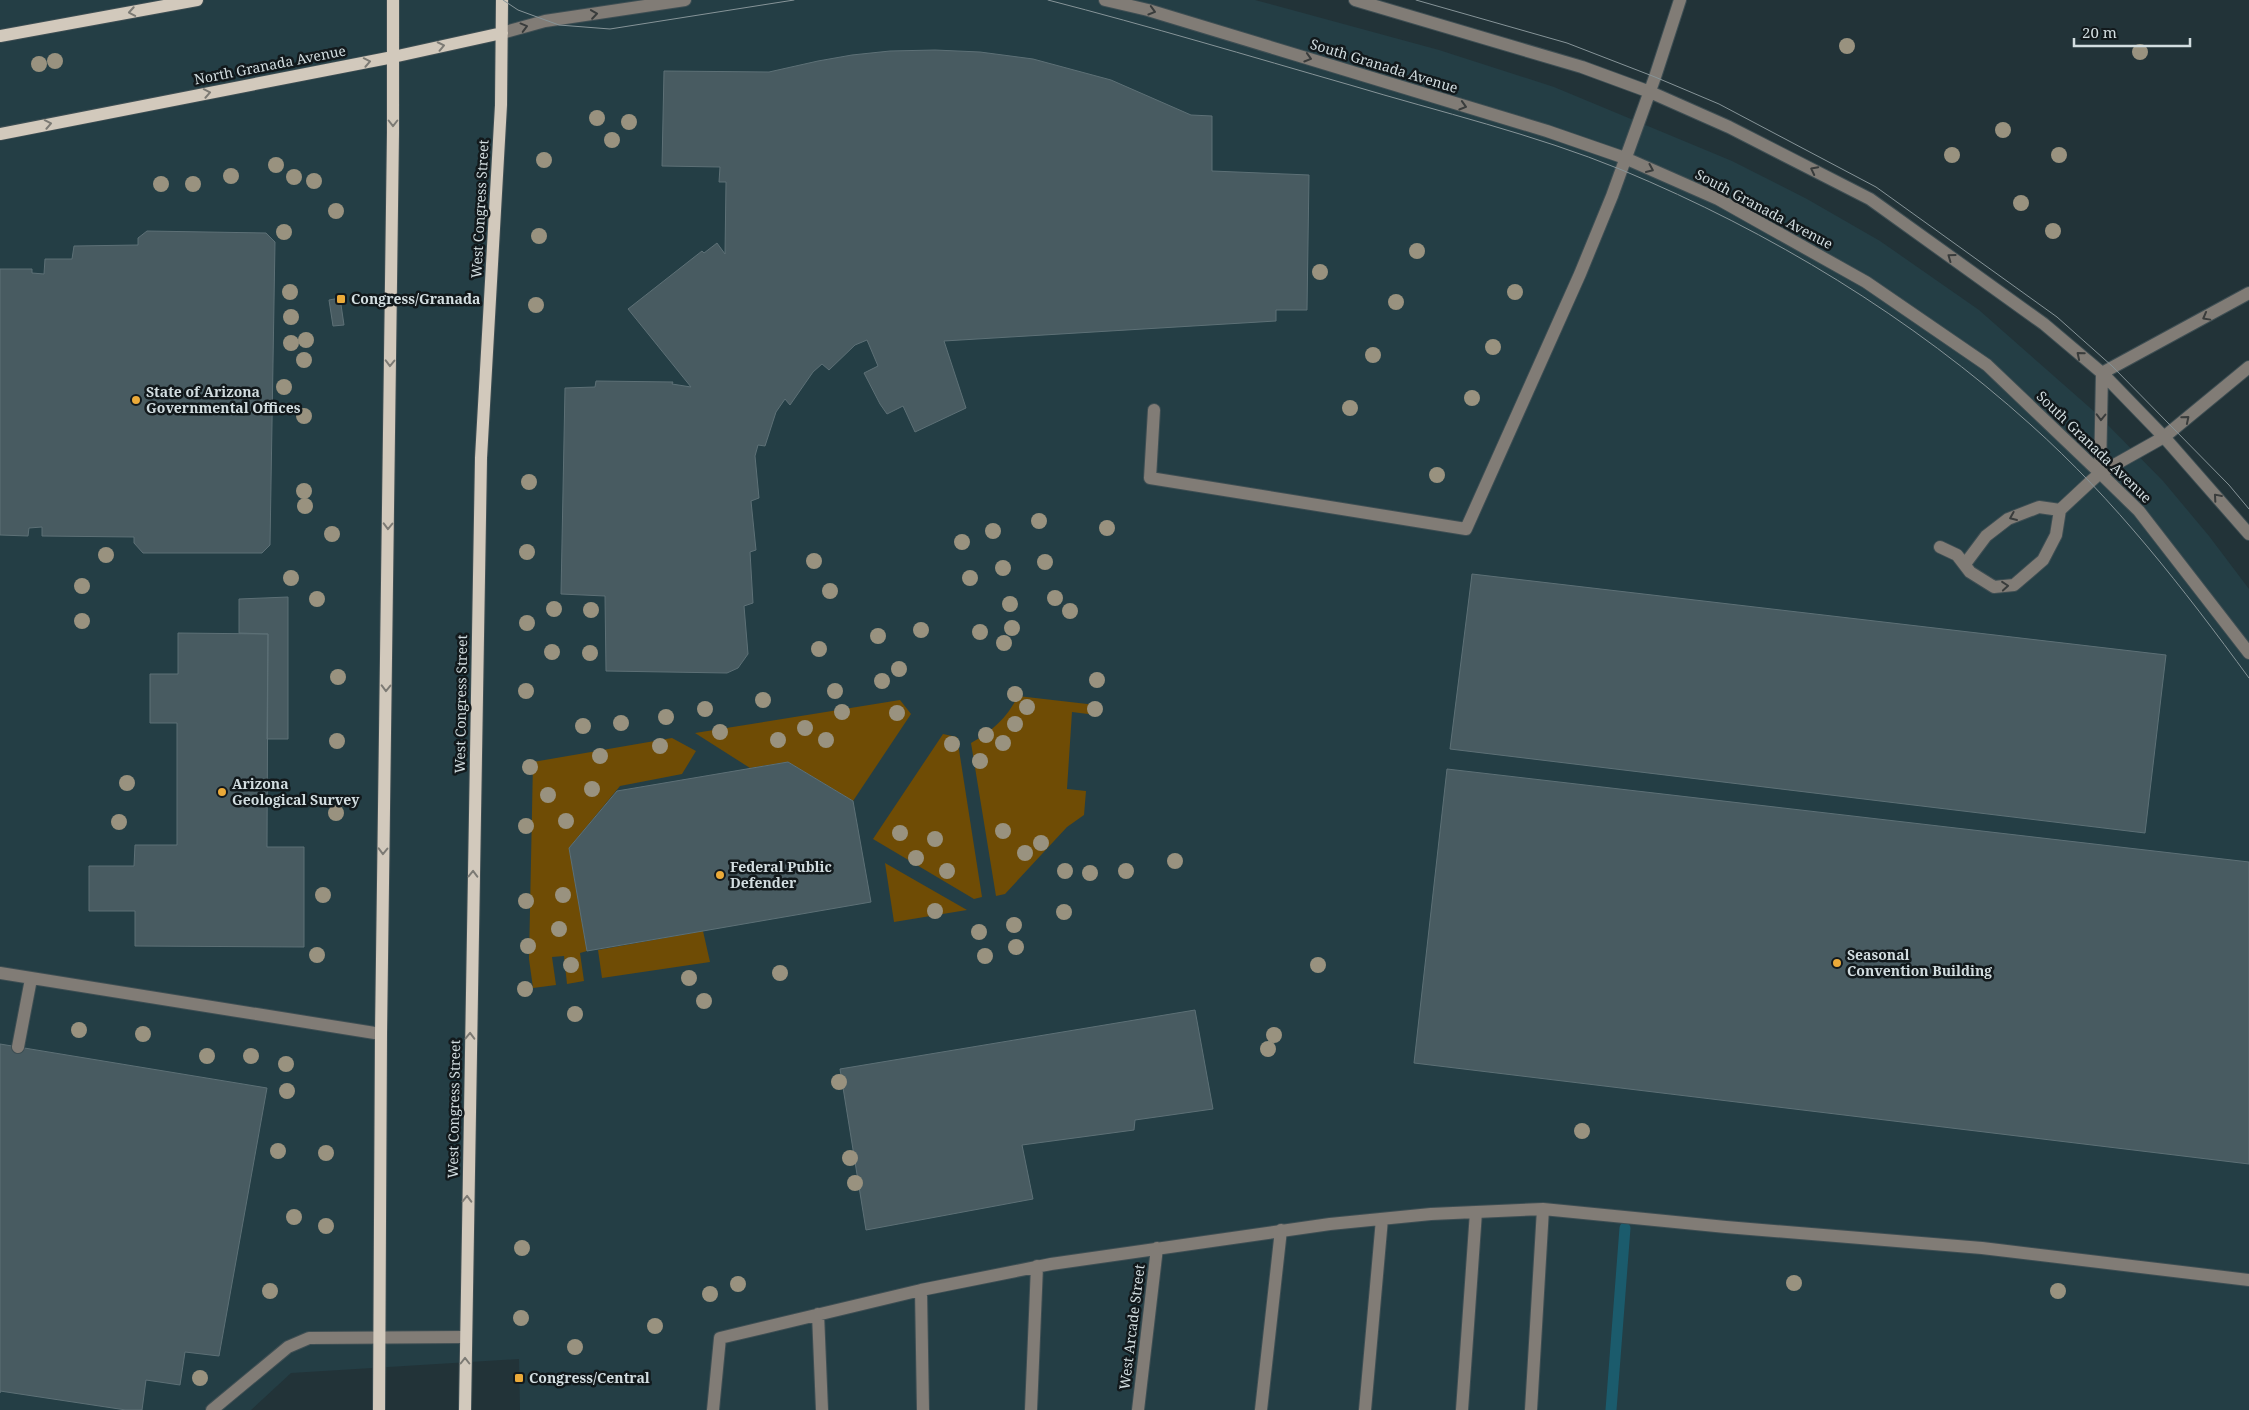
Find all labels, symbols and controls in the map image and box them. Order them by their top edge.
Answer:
one-way arrow [128,6,136,16]
one-way arrow [1148,6,1156,16]
one-way arrow [590,9,598,20]
scale bar [2074,15,2190,47]
one-way arrow [519,22,528,33]
text: 20 m [2082,22,2117,42]
street label: South Granada Avenue [1308,34,1460,97]
street label: North Granada Avenue [192,40,347,89]
one-way arrow [437,41,445,52]
one-way arrow [1303,53,1311,63]
one-way arrow [362,57,371,67]
one-way arrow [203,88,212,99]
one-way arrow [1459,100,1467,110]
one-way arrow [43,120,52,130]
one-way arrow [388,120,398,127]
street label: West Congress Street [466,139,493,279]
one-way arrow [1645,162,1654,173]
street label: South Granada Avenue [1692,164,1836,253]
one-way arrow [1810,166,1819,176]
one-way arrow [1947,254,1957,263]
place label: Congress/Granada [351,289,480,308]
marker: Congress/Granada [335,293,347,305]
one-way arrow [2203,310,2212,320]
one-way arrow [2077,351,2086,360]
one-way arrow [385,360,395,368]
place label: State of Arizona Governmental Offices [146,382,301,417]
street label: South Granada Avenue [2033,387,2156,507]
marker: State of Arizona Governmental Offices [130,394,142,406]
one-way arrow [2096,414,2106,421]
one-way arrow [2180,416,2189,425]
one-way arrow [2214,494,2223,503]
one-way arrow [2009,511,2018,521]
one-way arrow [383,522,393,530]
one-way arrow [2001,581,2009,592]
street label: West Congress Street [450,634,471,774]
one-way arrow [380,685,391,693]
place label: Arizona Geological Survey [232,774,360,809]
marker: Arizona Geological Survey [216,786,228,798]
one-way arrow [378,847,389,855]
place label: Federal Public Defender [730,857,832,892]
marker: Federal Public Defender [714,869,726,881]
one-way arrow [467,870,478,878]
place label: Seasonal Convention Building [1847,945,1992,980]
marker: Seasonal Convention Building [1831,957,1843,969]
one-way arrow [464,1032,475,1040]
street label: West Congress Street [443,1039,464,1179]
one-way arrow [462,1195,472,1202]
street label: West Arcade Street [1114,1263,1149,1391]
one-way arrow [460,1357,470,1365]
place label: Congress/Central [529,1368,650,1387]
marker: Congress/Central [513,1372,525,1384]

